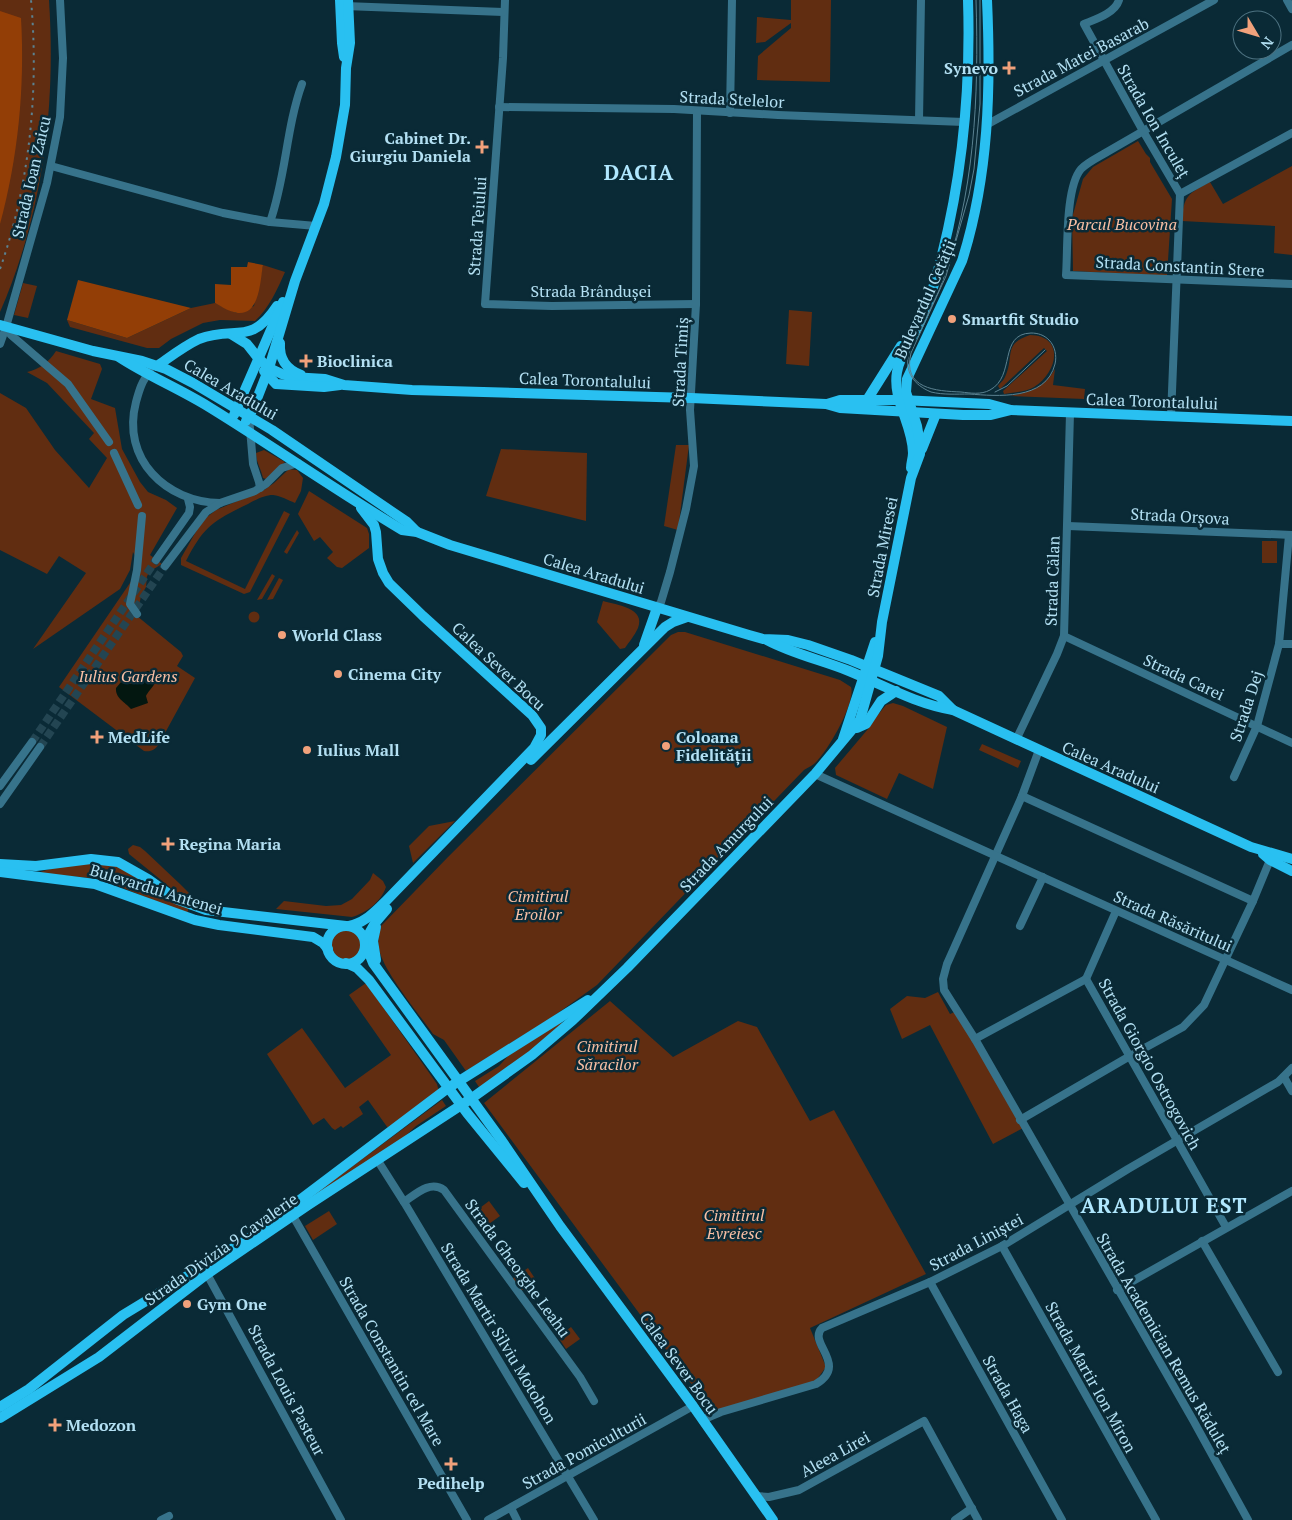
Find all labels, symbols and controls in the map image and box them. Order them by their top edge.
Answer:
north arrow [1232,10,1282,60]
street label: Strada Matei Basarab [1010,12,1153,102]
text: N [1257,33,1278,54]
place label: Synevo [944,57,998,79]
street label: Strada Ion Inculeț [1112,60,1196,182]
marker: Synevo [1002,61,1016,75]
street label: Strada Stelelor [679,85,786,113]
street label: Strada Ioan Zaicu [6,114,56,240]
place label: Cabinet Dr. Giurgiu Daniela [350,127,471,167]
marker: Cabinet Dr. Giurgiu Daniela [475,140,489,154]
district label: DACIA [604,158,674,186]
street label: Strada Teiului [463,176,491,276]
park label: Parcul Bucovina [1066,213,1177,235]
street label: Bulevardul Cetății [889,236,961,362]
street label: Strada Constantin Stere [1095,251,1265,281]
street label: Strada Brândușei [530,280,652,302]
place label: Smartfit Studio [962,308,1079,330]
marker: Smartfit Studio [946,313,958,325]
street label: Strada Timiș [667,316,693,407]
place label: Bioclinica [317,350,393,372]
street label: Calea Aradului [180,353,282,425]
marker: Bioclinica [299,354,313,368]
street label: Calea Torontalului [519,367,652,393]
street label: Calea Torontalului [1086,388,1219,414]
street label: Strada Miresei [861,495,903,599]
street label: Strada Orșova [1130,502,1230,530]
street label: Strada Călan [1039,535,1065,627]
street label: Calea Aradului [541,547,648,599]
street label: Calea Sever Bocu [447,617,551,715]
place label: World Class [292,624,382,646]
marker: World Class [276,629,288,641]
street label: Strada Carei [1140,649,1228,705]
place label: Cinema City [348,663,442,685]
park label: Iulius Gardens [77,665,178,687]
marker: Cinema City [332,668,344,680]
street label: Strada Dej [1224,668,1268,744]
place label: MedLife [108,726,170,748]
place label: Coloana Fidelității [676,726,752,766]
marker: MedLife [90,730,104,744]
street label: Calea Aradului [1059,736,1164,798]
place label: Iulius Mall [317,739,399,761]
marker: Coloana Fidelității [660,740,672,752]
marker: Iulius Mall [301,744,313,756]
street label: Strada Amurgului [674,791,778,897]
place label: Regina Maria [179,833,281,855]
marker: Regina Maria [161,837,175,851]
street label: Bulevardul Antenei [87,858,225,920]
park label: Cimitirul Eroilor [508,885,569,925]
street label: Strada Răsăritului [1110,885,1236,957]
street label: Strada Giorgio Ostrogovich [1094,974,1207,1154]
park label: Cimitirul Săracilor [576,1035,639,1075]
street label: Strada Divizia 9 Cavalerie [140,1188,302,1310]
district label: ARADULUI EST [1081,1191,1247,1219]
street label: Strada Gheorghe Leahu [460,1194,576,1342]
park label: Cimitirul Evreiesc [704,1204,765,1244]
street label: Strada Liniștei [925,1208,1027,1276]
street label: Strada Academician Remus Răduleț [1092,1229,1236,1457]
street label: Strada Martir Silviu Motohon [436,1238,562,1428]
street label: Strada Constantin cel Mare [334,1272,450,1450]
place label: Gym One [197,1293,267,1315]
marker: Gym One [181,1298,193,1310]
street label: Strada Martir Ion Miron [1040,1298,1142,1457]
street label: Calea Sever Bocu [635,1308,723,1418]
street label: Strada Louis Pasteur [243,1320,331,1460]
street label: Strada Haga [978,1351,1038,1437]
street label: Strada Pomiculturii [518,1408,650,1494]
place label: Medozon [66,1414,137,1436]
marker: Medozon [48,1418,62,1432]
street label: Aleea Lirei [796,1426,874,1482]
marker: Pedihelp [444,1457,458,1471]
place label: Pedihelp [417,1472,485,1494]

